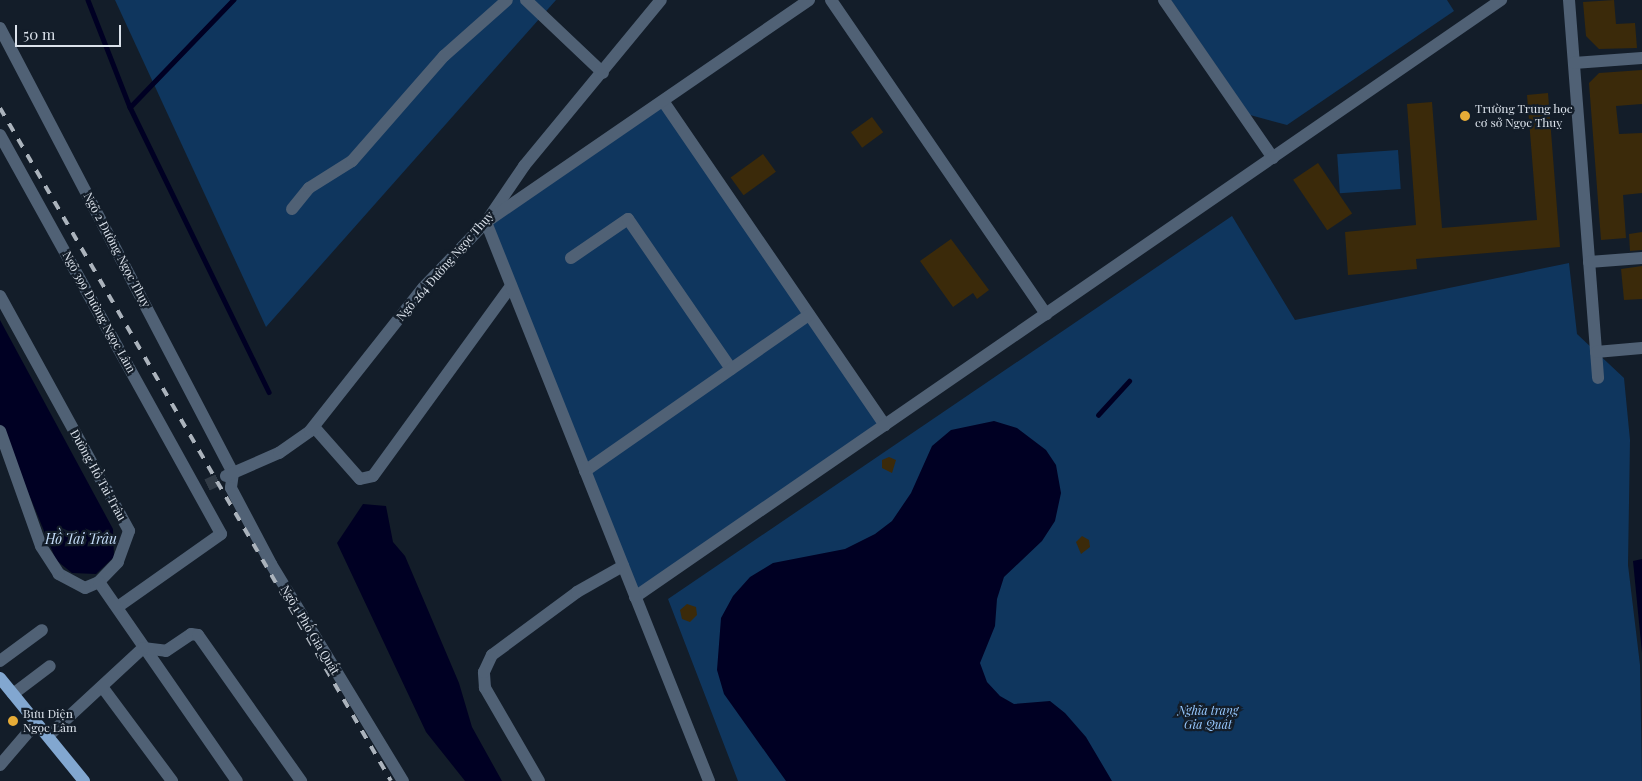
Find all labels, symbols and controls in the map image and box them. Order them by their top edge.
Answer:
scale bar [18,15,124,47]
text: 50 m [23,24,55,44]
place label: Trường Trung học cơ sở Ngọc Thuỵ [1475,102,1573,130]
marker: Trường Trung học cơ sở Ngọc Thuỵ [1459,110,1471,122]
street label: Ngõ 2 Đường Ngọc Thụy [80,190,154,310]
street label: Ngõ 264 Đường Ngọc Thụy [393,208,497,324]
street label: Ngõ 399 Đường Ngọc Lâm [60,249,138,375]
street label: Đường Hồ Tai Trâu [67,427,129,523]
water label: Hồ Tai Trâu [45,531,117,547]
street label: Ngõ 1 Phố Gia Quất [278,583,342,677]
park label: Nghĩa trang Gia Quất [1178,704,1238,732]
place label: Bưu Điện Ngọc Lâm [23,707,77,735]
marker: Bưu Điện Ngọc Lâm [7,715,19,727]

